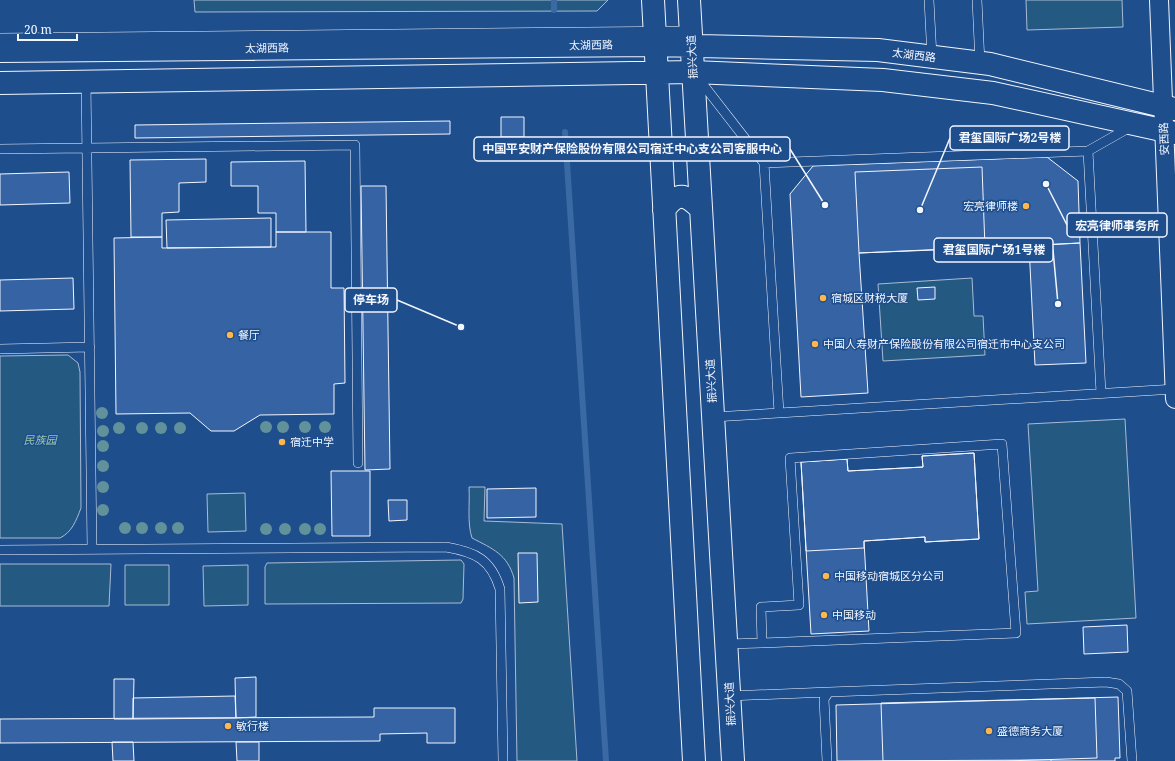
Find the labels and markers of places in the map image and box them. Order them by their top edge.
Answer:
callout: 君玺国际广场2号楼 [950,126,1069,150]
callout: 中国平安财产保险股份有限公司宿迁中心支公司客服中心 [474,137,790,161]
place label: 宏亮律师楼 [963,198,1018,213]
marker: 宏亮律师楼 [1021,201,1031,211]
callout: 宏亮律师事务所 [1067,213,1167,237]
callout: 君玺国际广场1号楼 [934,238,1053,262]
callout: 停车场 [345,288,397,312]
place label: 宿城区财税大厦 [831,290,908,305]
marker: 宿城区财税大厦 [818,293,828,303]
place label: 餐厅 [238,327,260,342]
marker: 餐厅 [225,330,235,340]
place label: 中国人寿财产保险股份有限公司宿迁市中心支公司 [823,336,1065,351]
marker: 中国人寿财产保险股份有限公司宿迁市中心支公司 [810,339,820,349]
place label: 宿迁中学 [290,434,334,449]
marker: 宿迁中学 [277,437,287,447]
place label: 中国移动宿城区分公司 [834,568,944,583]
marker: 中国移动宿城区分公司 [821,571,831,581]
place label: 中国移动 [832,607,876,622]
marker: 中国移动 [819,610,829,620]
place label: 敏行楼 [236,718,269,733]
marker: 敏行楼 [223,721,233,731]
place label: 盛德商务大厦 [997,723,1063,738]
marker: 盛德商务大厦 [984,726,994,736]

